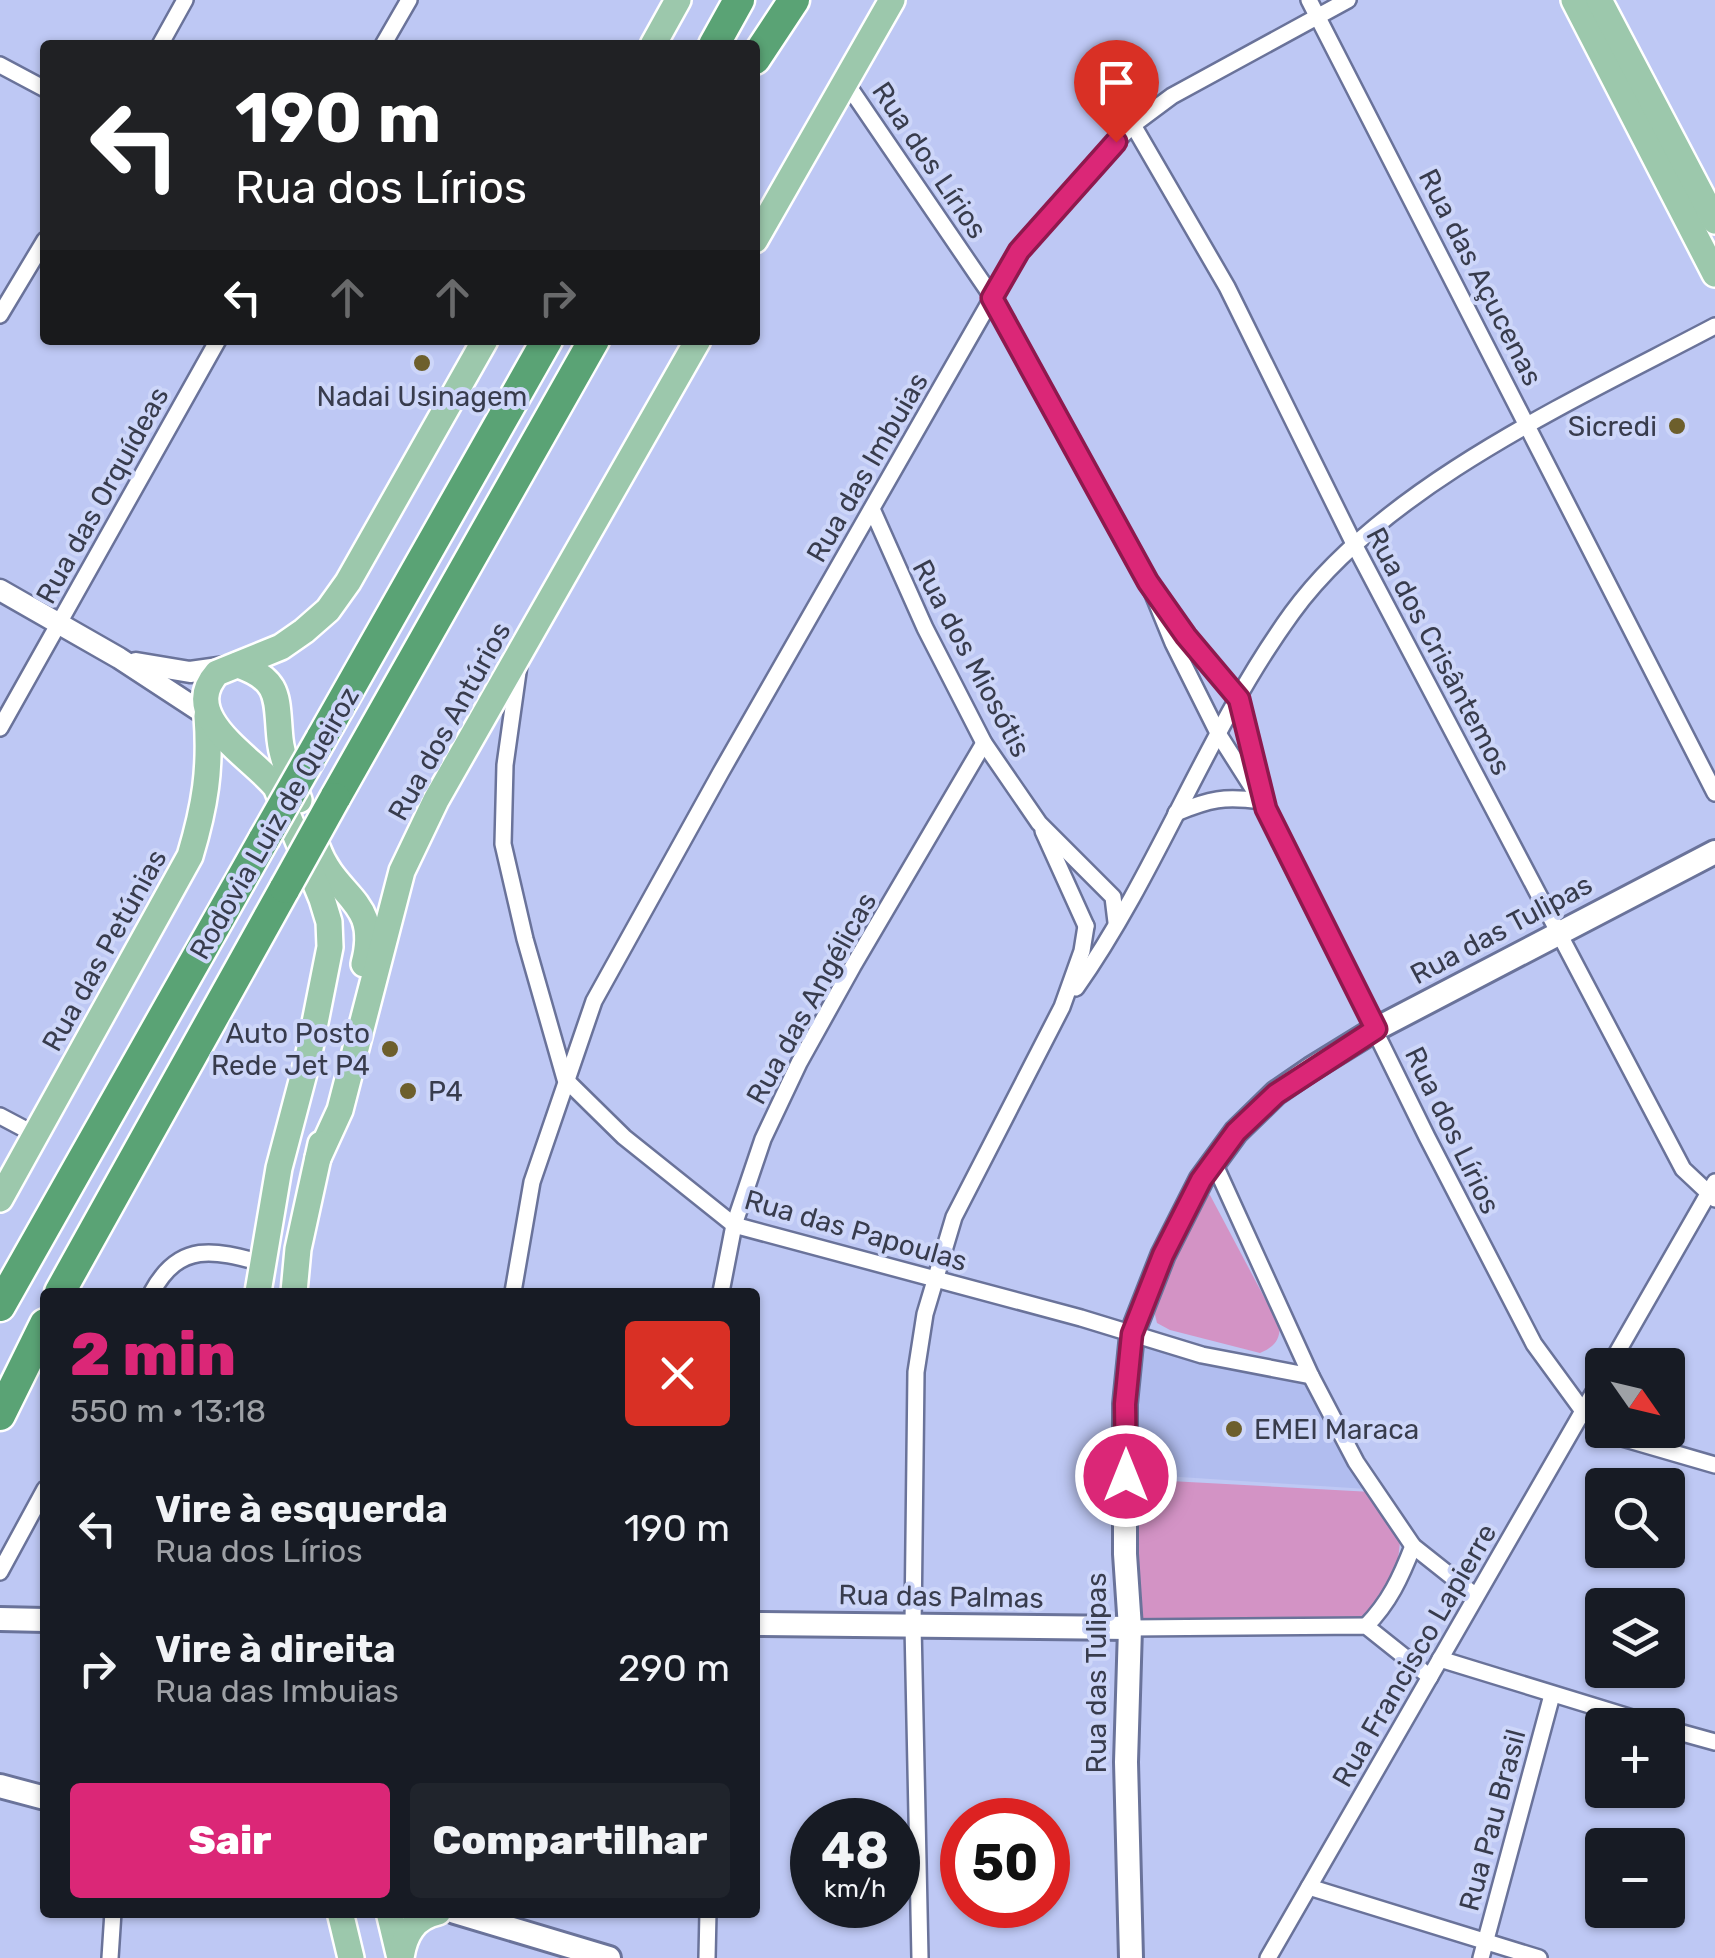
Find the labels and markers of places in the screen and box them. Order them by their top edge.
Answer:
pin [1074,40,1159,143]
marker: Nadai Usinagem [411,352,433,374]
place label: Nadai Usinagem [317,380,527,413]
place label: Sicredi [1568,410,1657,443]
marker: Sicredi [1666,415,1688,437]
place label: Auto Posto Rede Jet P4 [211,1017,370,1082]
marker: Auto Posto Rede Jet P4 [379,1038,401,1060]
place label: P4 [428,1075,463,1108]
marker: P4 [397,1080,419,1102]
place label: EMEI Maraca [1254,1413,1419,1446]
marker: EMEI Maraca [1223,1418,1245,1440]

